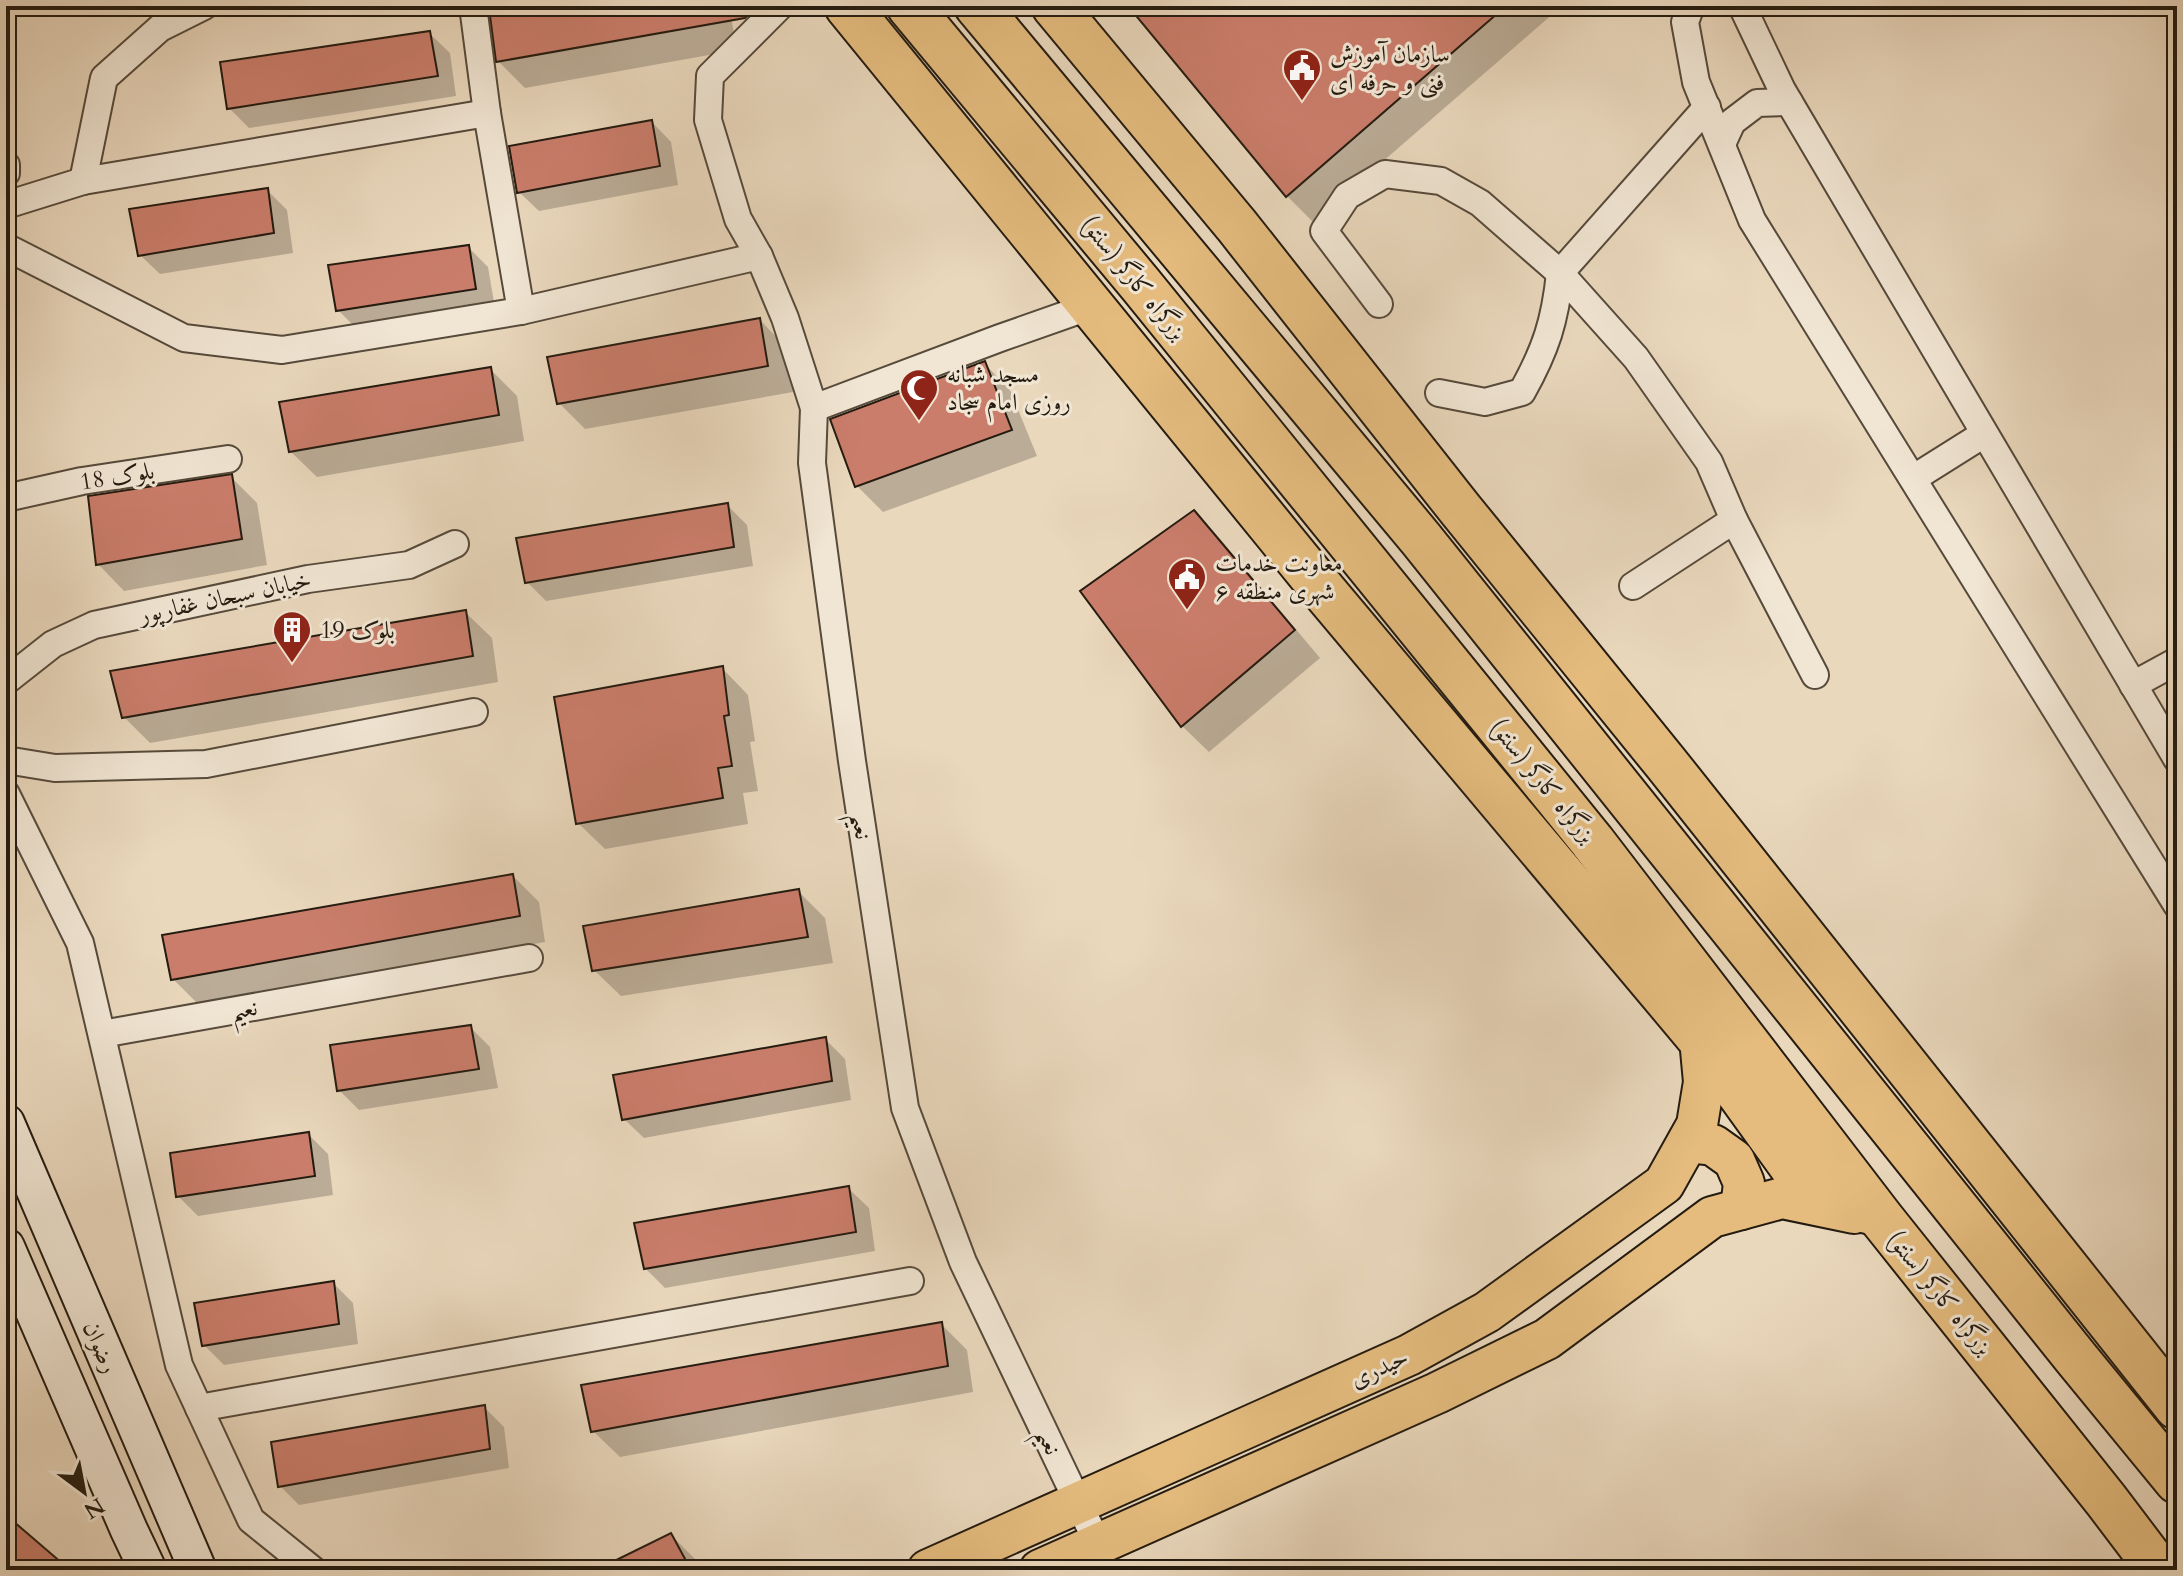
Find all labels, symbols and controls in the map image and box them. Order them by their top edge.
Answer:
place label: سازمان آموزش فنی و حرفه ای [1330,38,1450,99]
public building icon: سازمان آموزش فنی و حرفه ای [1281,47,1323,102]
street label: بزرگراه کارگر (سنتو) [1073,209,1194,348]
place label: مسجد شبانه روزی امام سجاد [947,358,1071,423]
mosque icon: مسجد شبانه روزی امام سجاد [898,367,940,422]
street label: بلوک 18 [78,454,157,499]
place label: معاونت خدمات شهری منطقه ۶ [1215,547,1343,608]
public building icon: معاونت خدمات شهری منطقه ۶ [1166,556,1208,611]
street label: خیابان سبحان غفارپور [134,563,314,632]
building icon: بلوک 19 [271,609,313,664]
place label: بلوک 19 [320,614,395,647]
street label: بزرگراه کارگر (سنتو) [1482,712,1603,851]
street label: نعیم [836,810,880,843]
street label: نعیم [228,991,261,1035]
street label: بزرگراه کارگر (سنتو) [1879,1224,2000,1363]
street label: رضوان [75,1316,127,1378]
street label: حیدری [1345,1341,1414,1396]
street label: نعیم [1022,1422,1069,1463]
north arrow [44,1452,124,1532]
text: N [78,1490,110,1526]

